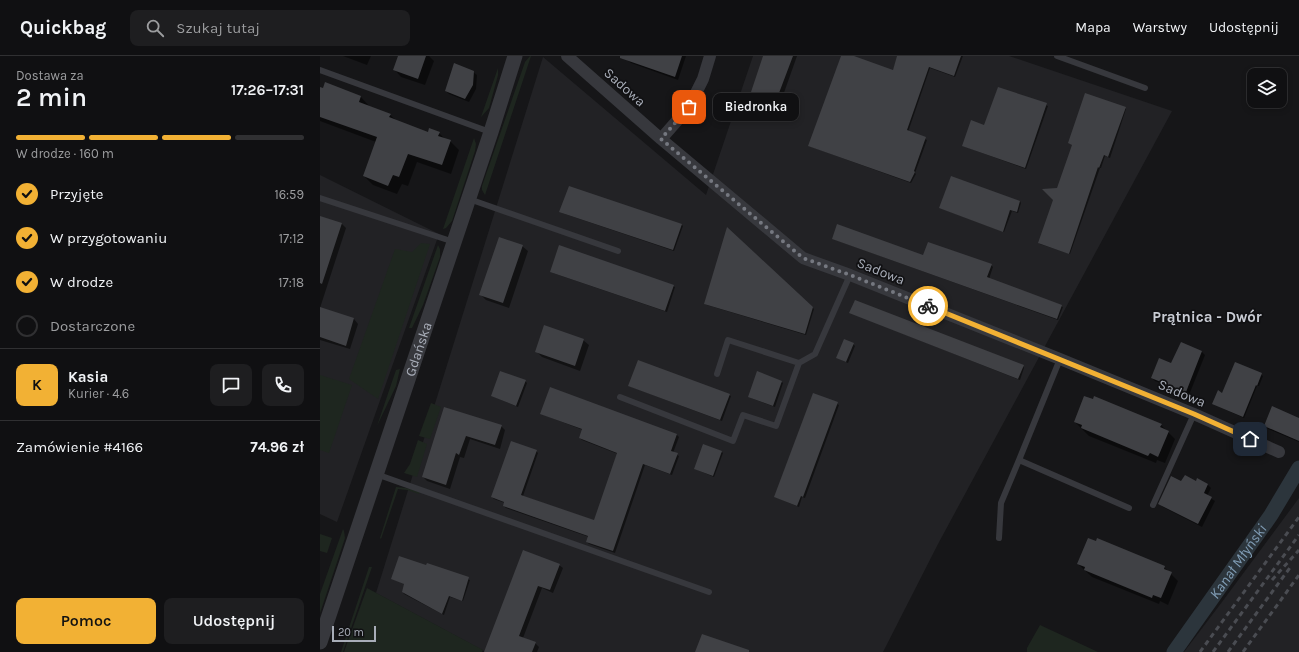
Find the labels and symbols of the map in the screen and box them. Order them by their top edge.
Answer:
street label: Sadowa [600,64,649,110]
pin [672,90,706,124]
callout: Biedronka [713,93,799,121]
street label: Sadowa [854,254,907,289]
courier [908,286,948,326]
district label: Prątnica - Dwór [1152,308,1262,326]
street label: Gdańska [402,320,436,379]
street label: Sadowa [1155,376,1208,411]
pin [1233,422,1267,456]
water label: Kanał Młyński [1206,521,1271,602]
scale bar [332,624,376,643]

